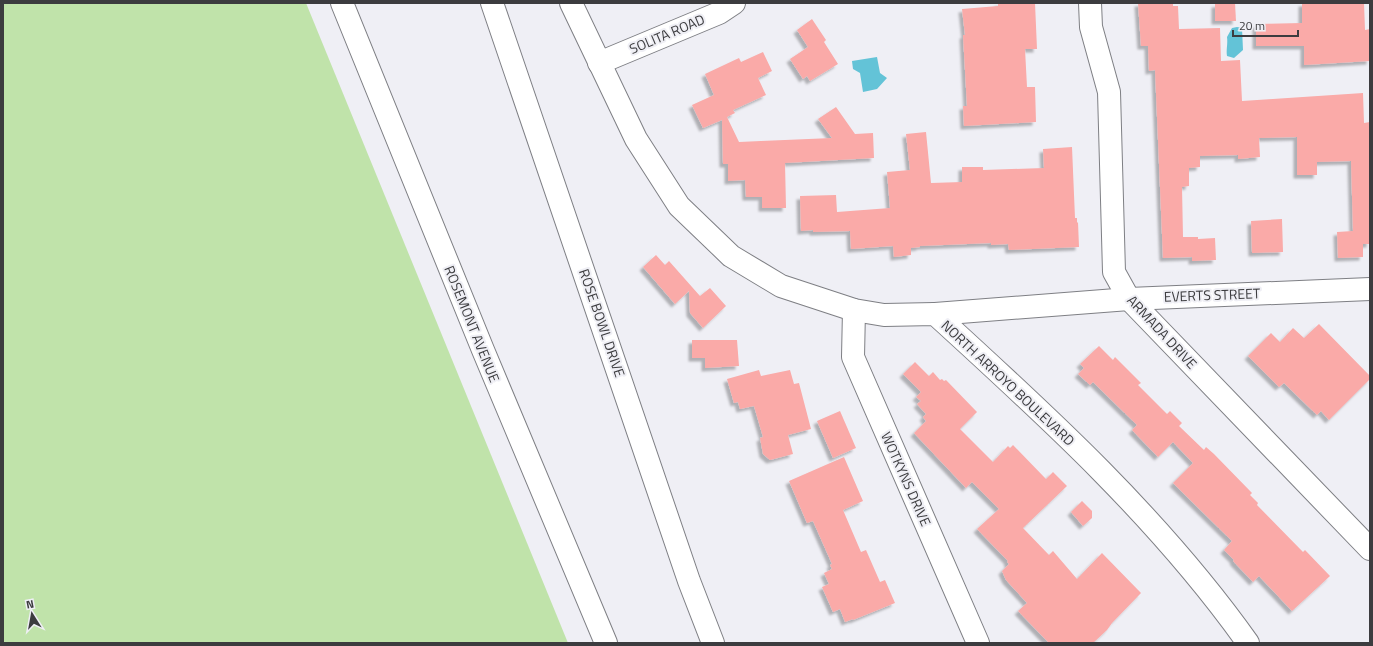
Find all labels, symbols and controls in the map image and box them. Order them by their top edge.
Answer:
street label: SOLITA ROAD [626,8,708,59]
scale bar [1233,12,1298,38]
text: 20 m [1239,16,1265,35]
street label: ROSEMONT AVENUE [439,262,506,386]
street label: ROSE BOWL DRIVE [574,266,631,380]
street label: EVERTS STREET [1163,282,1261,307]
street label: ARMADA DRIVE [1123,290,1202,373]
street label: NORTH ARROYO BOULEVARD [937,315,1080,450]
street label: WOTKYNS DRIVE [876,428,937,530]
north arrow [12,594,52,634]
text: N [25,596,35,613]

